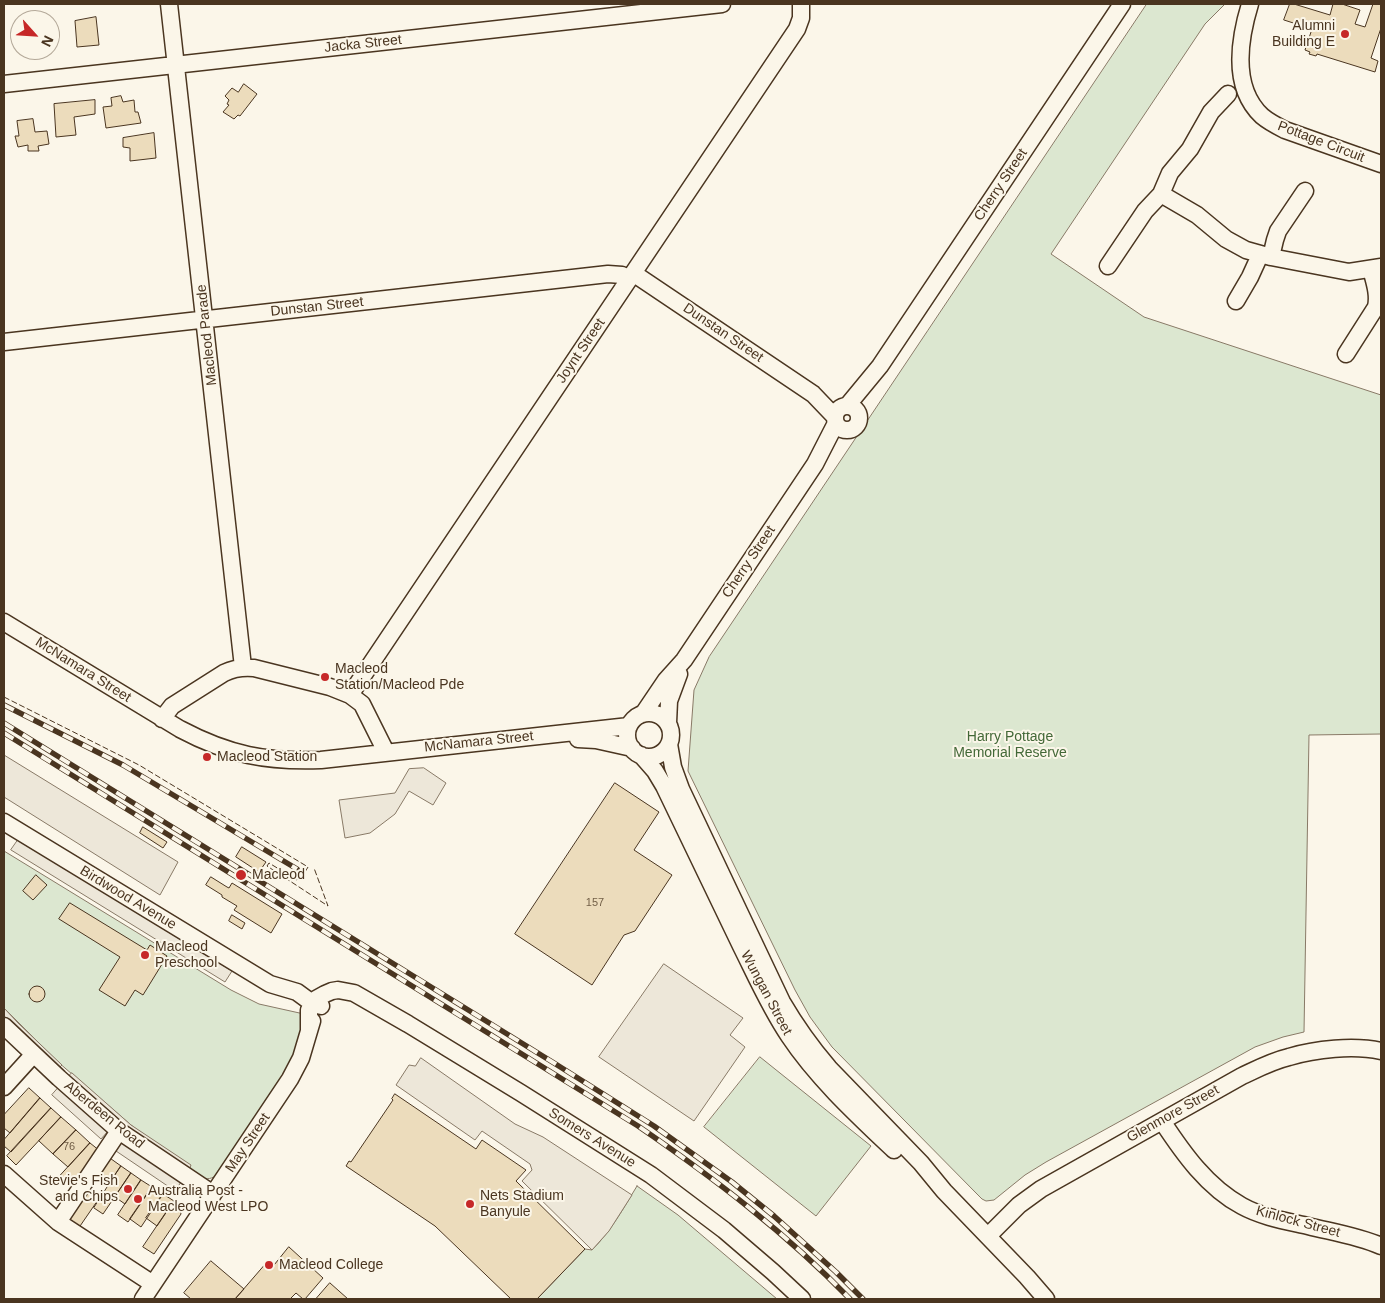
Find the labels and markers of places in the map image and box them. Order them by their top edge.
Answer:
place label: Alumni Building E [1272,18,1335,50]
marker: Alumni Building E [1339,28,1351,40]
place label: Macleod Station/Macleod Pde [335,661,464,694]
marker: Macleod Station/Macleod Pde [319,671,331,683]
place label: Macleod Station [217,749,317,765]
marker: Macleod Station [201,751,213,763]
place label: Macleod [252,867,305,883]
marker: Macleod [234,868,248,882]
place label: Macleod Preschool [155,939,217,972]
marker: Macleod Preschool [139,949,151,961]
place label: Stevie's Fish and Chips [39,1173,118,1206]
marker: Stevie's Fish and Chips [122,1183,134,1195]
place label: Australia Post - Macleod West LPO [148,1183,268,1216]
place label: Nets Stadium Banyule [480,1188,564,1220]
marker: Australia Post - Macleod West LPO [132,1193,144,1205]
marker: Nets Stadium Banyule [464,1198,476,1210]
place label: Macleod College [279,1257,383,1273]
marker: Macleod College [263,1259,275,1271]

